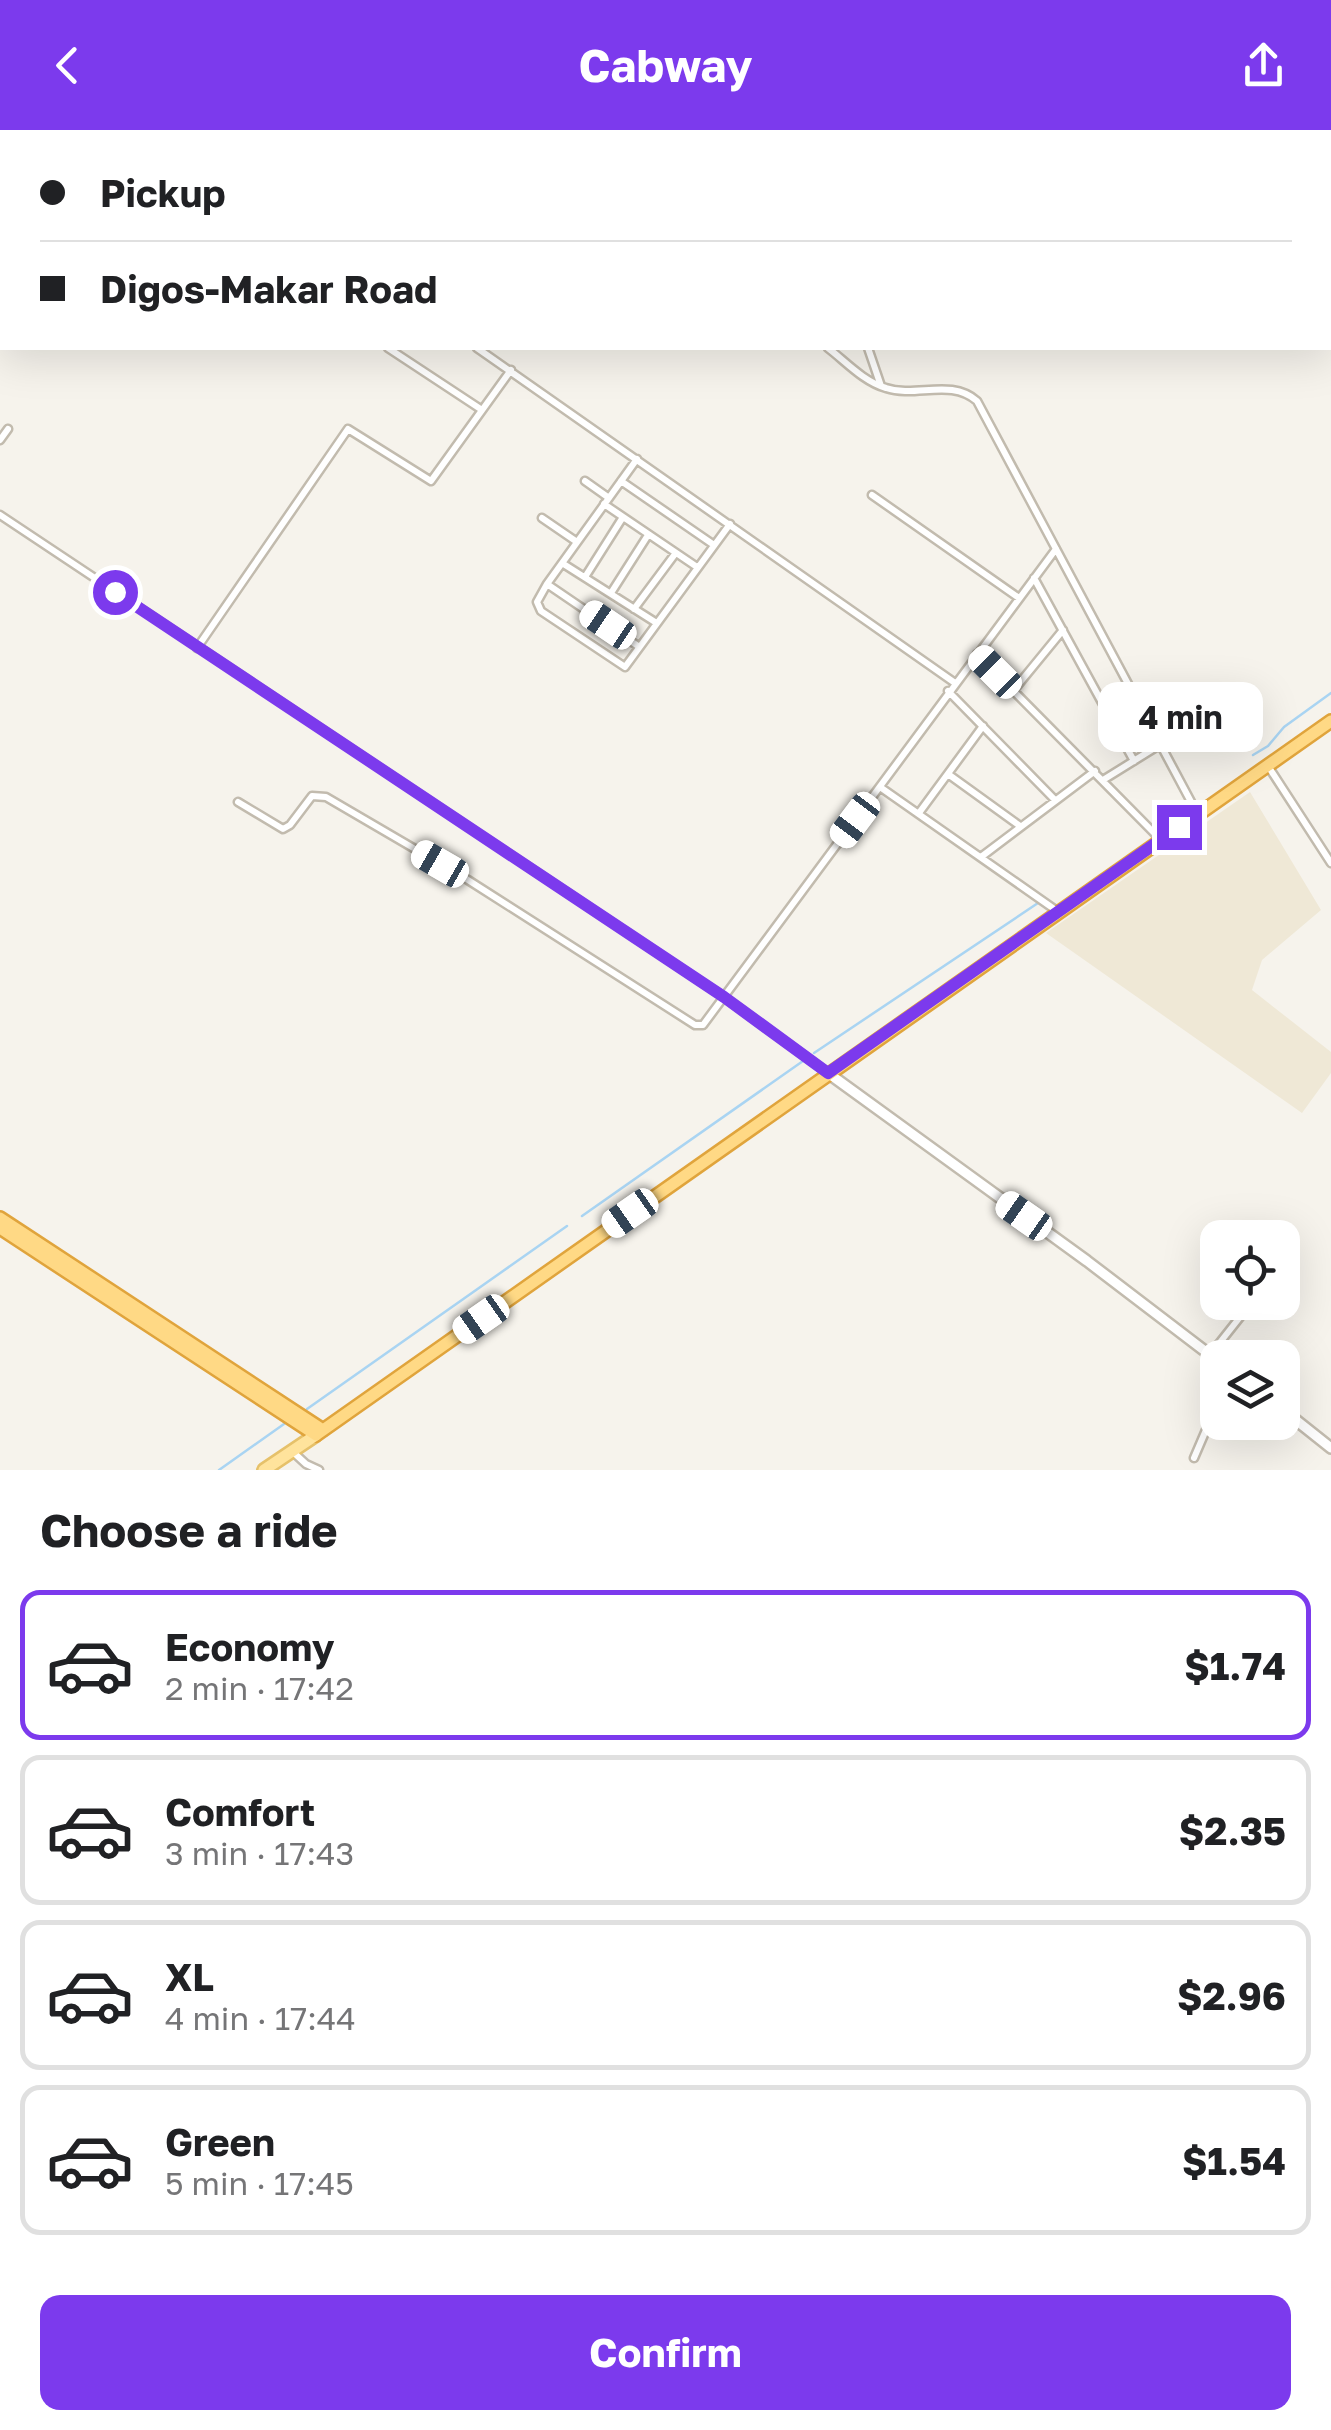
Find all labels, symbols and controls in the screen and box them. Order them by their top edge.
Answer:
icon: back [40,38,95,93]
text: Cabway [578,38,753,92]
icon: share [1236,38,1291,93]
text: Pickup [100,170,226,215]
text: Digos-Makar Road [100,266,437,311]
route start [93,570,138,615]
car [575,596,641,654]
car [963,640,1027,704]
callout: 4 min [1096,682,1262,752]
text: 4 min [1138,698,1223,736]
car [825,787,885,853]
route end [1157,805,1202,850]
car [407,836,473,892]
car [597,1184,663,1242]
car [991,1187,1057,1245]
map controls [1200,1220,1300,1440]
button: locate [1200,1220,1300,1320]
car [448,1290,514,1348]
button: layers [1200,1340,1300,1440]
text: Choose a ride [40,1503,338,1557]
icon: car [45,1620,135,1710]
text: Economy [165,1624,334,1669]
text: $1.74 [1184,1643,1286,1688]
text: 2 min · 17:42 [165,1669,354,1707]
icon: car [45,1785,135,1875]
text: Comfort [165,1789,315,1834]
text: $2.35 [1179,1808,1286,1853]
text: 3 min · 17:43 [165,1834,354,1872]
icon: car [45,1950,135,2040]
text: XL [165,1954,214,1999]
text: $2.96 [1177,1973,1286,2018]
text: 4 min · 17:44 [165,1999,356,2037]
icon: car [45,2115,135,2205]
text: Green [165,2119,275,2164]
text: $1.54 [1182,2138,1286,2183]
text: 5 min · 17:45 [165,2164,354,2202]
button: Confirm [40,2295,1291,2410]

